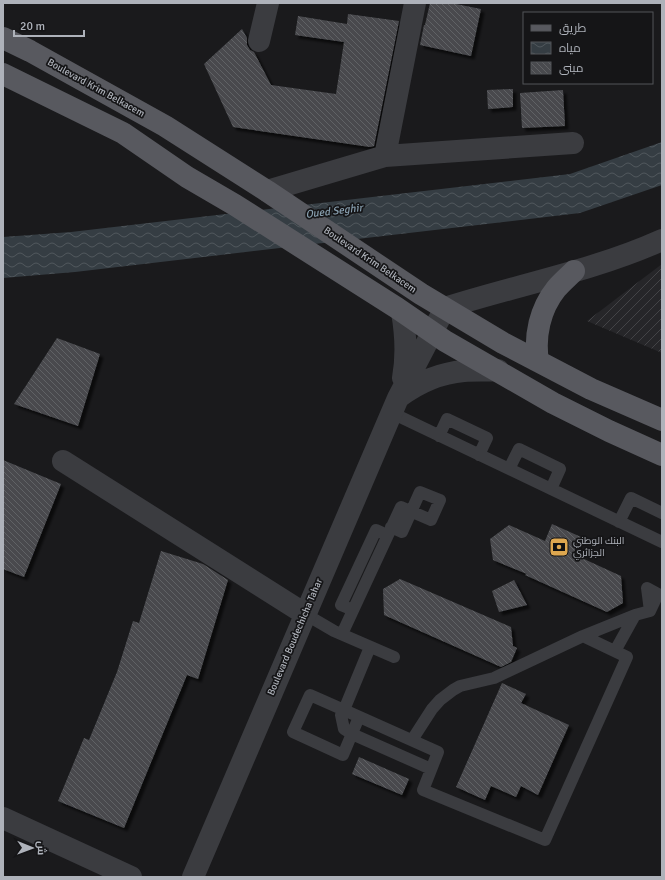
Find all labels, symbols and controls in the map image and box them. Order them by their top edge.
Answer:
scale bar [14,12,84,38]
legend [523,12,653,84]
text: 20 m [20,19,45,34]
text: طريق [559,21,587,36]
text: مياه [559,41,581,56]
street label: Boulevard Krim Belkacem [45,56,147,120]
text: مبنى [559,61,584,76]
water label: Oued Seghir [305,201,365,221]
street label: Boulevard Krim Belkacem [321,224,419,296]
place label: البنك الوطني الجزائري [573,535,624,560]
bank icon: البنك الوطني الجزائري [548,536,570,558]
street label: Boulevard Boudechicha Tahar [265,576,325,697]
north arrow [12,828,52,868]
text: ش [35,841,48,855]

